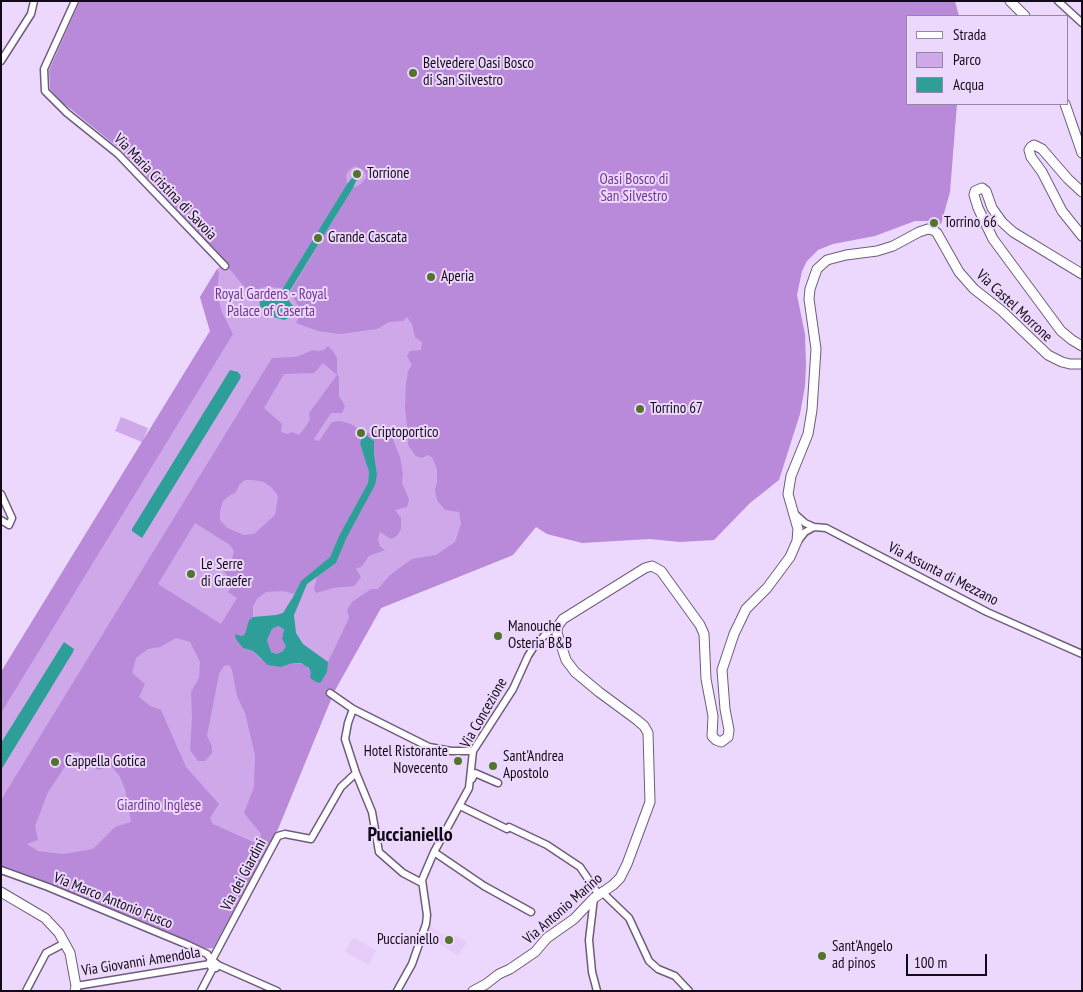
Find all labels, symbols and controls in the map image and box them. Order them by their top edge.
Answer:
legend [906,15,1068,105]
text: Strada [953,25,986,44]
text: Parco [953,50,981,69]
place label: Belvedere Oasi Bosco di San Silvestro [423,55,534,90]
marker: Belvedere Oasi Bosco di San Silvestro [407,67,419,79]
text: Acqua [953,75,984,94]
street label: Via Maria Cristina di Savoia [110,130,220,244]
place label: Torrione [367,165,409,183]
marker: Torrione [351,168,363,180]
park label: Oasi Bosco di San Silvestro [600,171,668,206]
place label: Torrino 66 [944,214,997,232]
marker: Torrino 66 [928,217,940,229]
place label: Grande Cascata [328,229,407,247]
marker: Grande Cascata [312,232,324,244]
street label: Via Castel Morrone [972,266,1056,346]
place label: Aperia [441,268,474,286]
marker: Aperia [425,271,437,283]
park label: Royal Gardens - Royal Palace of Caserta [215,286,327,321]
place label: Torrino 67 [650,400,703,418]
marker: Torrino 67 [634,403,646,415]
place label: Criptoportico [371,424,438,442]
marker: Criptoportico [355,427,367,439]
street label: Via Assunta di Mezzano [885,538,1001,610]
place label: Le Serre di Graefer [201,556,252,591]
marker: Le Serre di Graefer [185,568,197,580]
place label: Manouche Osteria B&B [508,618,572,653]
marker: Manouche Osteria B&B [492,630,504,642]
street label: Via Concezione [457,675,511,751]
place label: Hotel Ristorante Novecento [364,743,448,778]
place label: Sant'Andrea Apostolo [503,748,564,783]
place label: Cappella Gotica [65,753,146,771]
marker: Hotel Ristorante Novecento [452,755,464,767]
marker: Cappella Gotica [49,756,61,768]
marker: Sant'Andrea Apostolo [487,760,499,772]
park label: Giardino Inglese [117,797,201,815]
district label: Puccianiello [367,823,453,847]
street label: Via dei Giardini [218,836,270,914]
street label: Via Marco Antonio Fusco [51,869,175,933]
street label: Via Antonio Marino [520,870,606,948]
place label: Puccianiello [377,931,439,949]
marker: Puccianiello [443,934,455,946]
place label: Sant'Angelo ad pinos [832,938,893,973]
street label: Via Giovanni Amendola [80,944,202,980]
scale bar [908,944,989,976]
marker: Sant'Angelo ad pinos [816,950,828,962]
text: 100 m [914,953,947,972]

